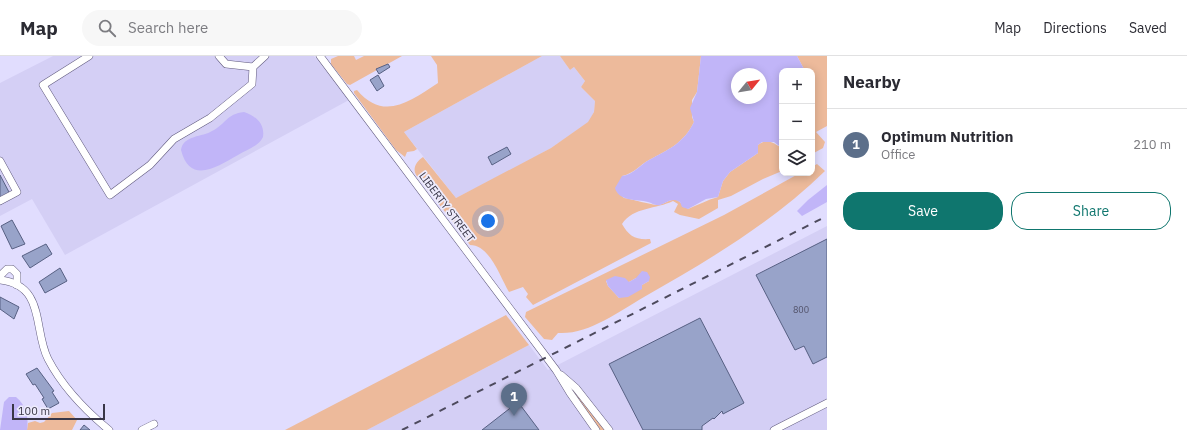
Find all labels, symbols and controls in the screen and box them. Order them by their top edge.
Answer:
search box [82,10,362,46]
text: Map [20,16,58,40]
icon: search [96,17,118,39]
text: Search here [128,18,208,37]
text: Map [994,19,1021,37]
text: Directions [1043,19,1107,37]
text: Saved [1129,19,1167,37]
north arrow [731,68,767,104]
map controls [779,68,815,176]
button: + [779,68,815,104]
text: Nearby [843,71,901,93]
button: − [779,104,815,140]
text: Optimum Nutrition [881,127,1013,146]
text: 1 [852,136,860,153]
text: 210 m [1133,136,1171,153]
button: layers [779,140,815,176]
text: Office [881,146,915,163]
street label: LIBERTY STREET [416,169,478,245]
button: Save [843,192,1003,230]
button: Share [1011,192,1171,230]
your location [478,211,498,231]
house number: 800 [793,304,809,315]
pin: 1 [501,383,527,416]
scale bar [12,402,105,421]
text: 100 m [18,404,50,418]

